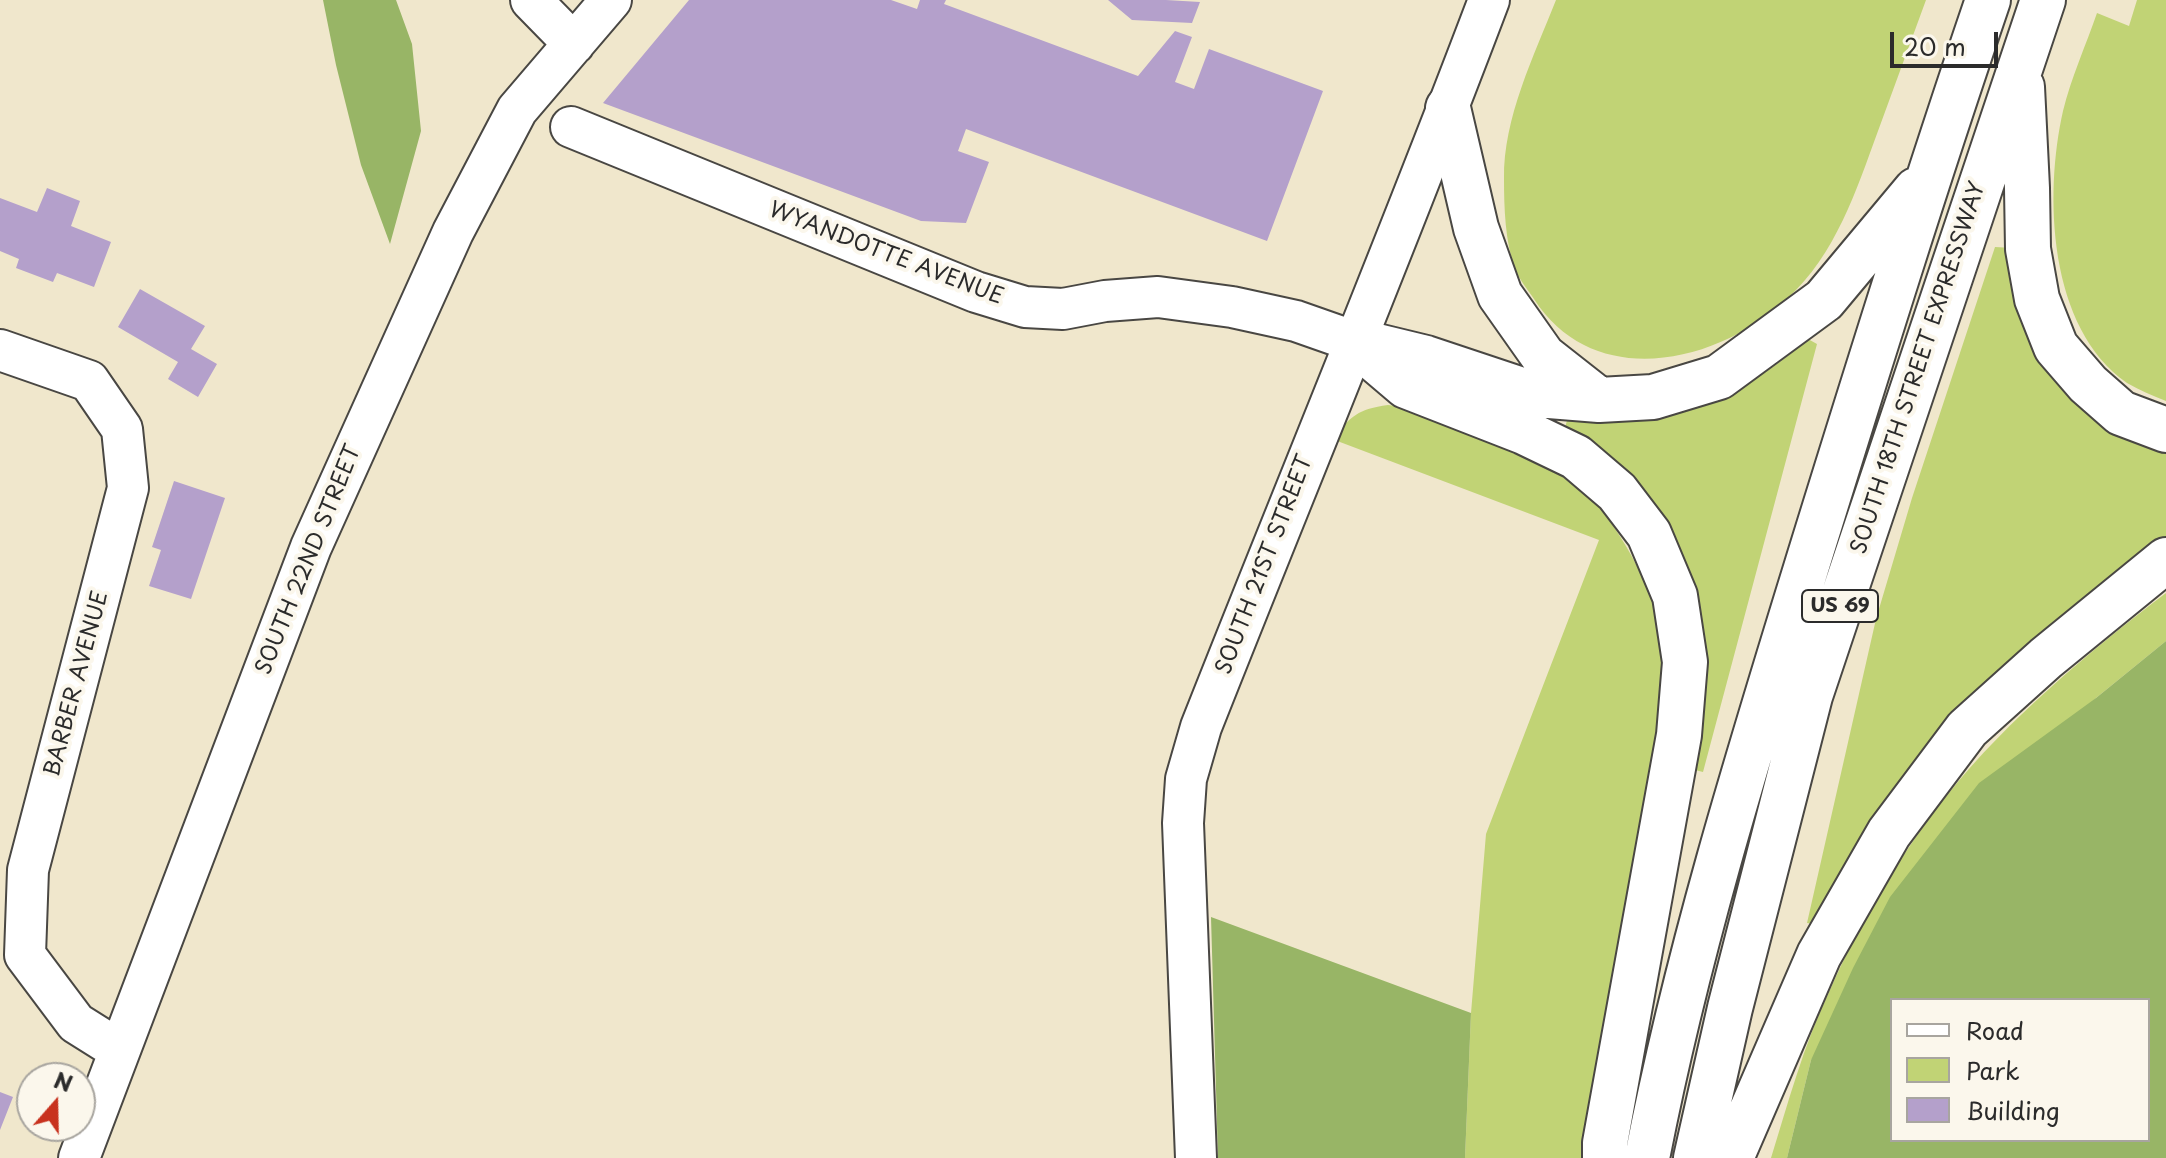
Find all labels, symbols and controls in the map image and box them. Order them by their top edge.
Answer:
scale bar [1894,16,2002,66]
text: 20 m [1904,28,1966,64]
street label: SOUTH 18TH STREET EXPRESSWAY [1846,179,1992,557]
street label: WYANDOTTE AVENUE [765,197,1007,311]
street label: SOUTH 22ND STREET [251,441,367,679]
street label: SOUTH 21ST STREET [1211,452,1319,678]
street label: BARBER AVENUE [40,588,114,780]
road number: US 69 [1802,590,1878,622]
legend [1890,998,2150,1142]
text: Road [1966,1012,2024,1048]
text: Park [1966,1052,2020,1088]
north arrow [16,1062,96,1142]
text: N [50,1062,78,1099]
text: Building [1966,1092,2060,1128]

